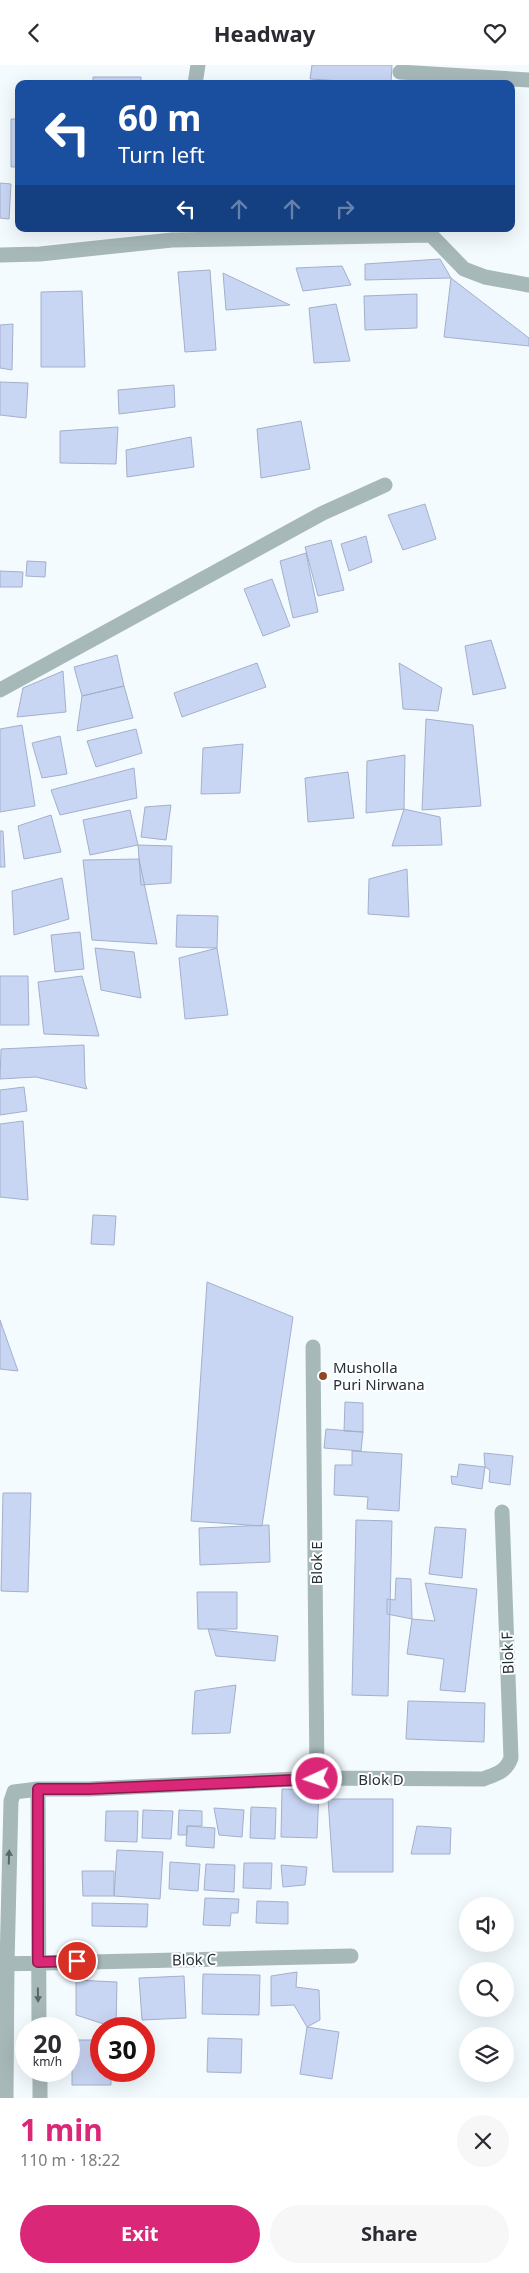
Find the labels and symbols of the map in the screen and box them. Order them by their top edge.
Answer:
place label: Musholla Puri Nirwana [333,1357,425,1394]
marker: Musholla Puri Nirwana [317,1370,329,1382]
street label: Blok E [306,1542,326,1584]
street label: Blok F [496,1631,518,1675]
position arrow [290,1752,342,1804]
street label: Blok D [358,1769,404,1789]
one-way arrow [6,1849,14,1865]
pin [56,1940,98,1982]
street label: Blok C [172,1949,217,1969]
one-way arrow [34,1988,42,2004]
speed limit sign: 30 [90,2017,155,2082]

